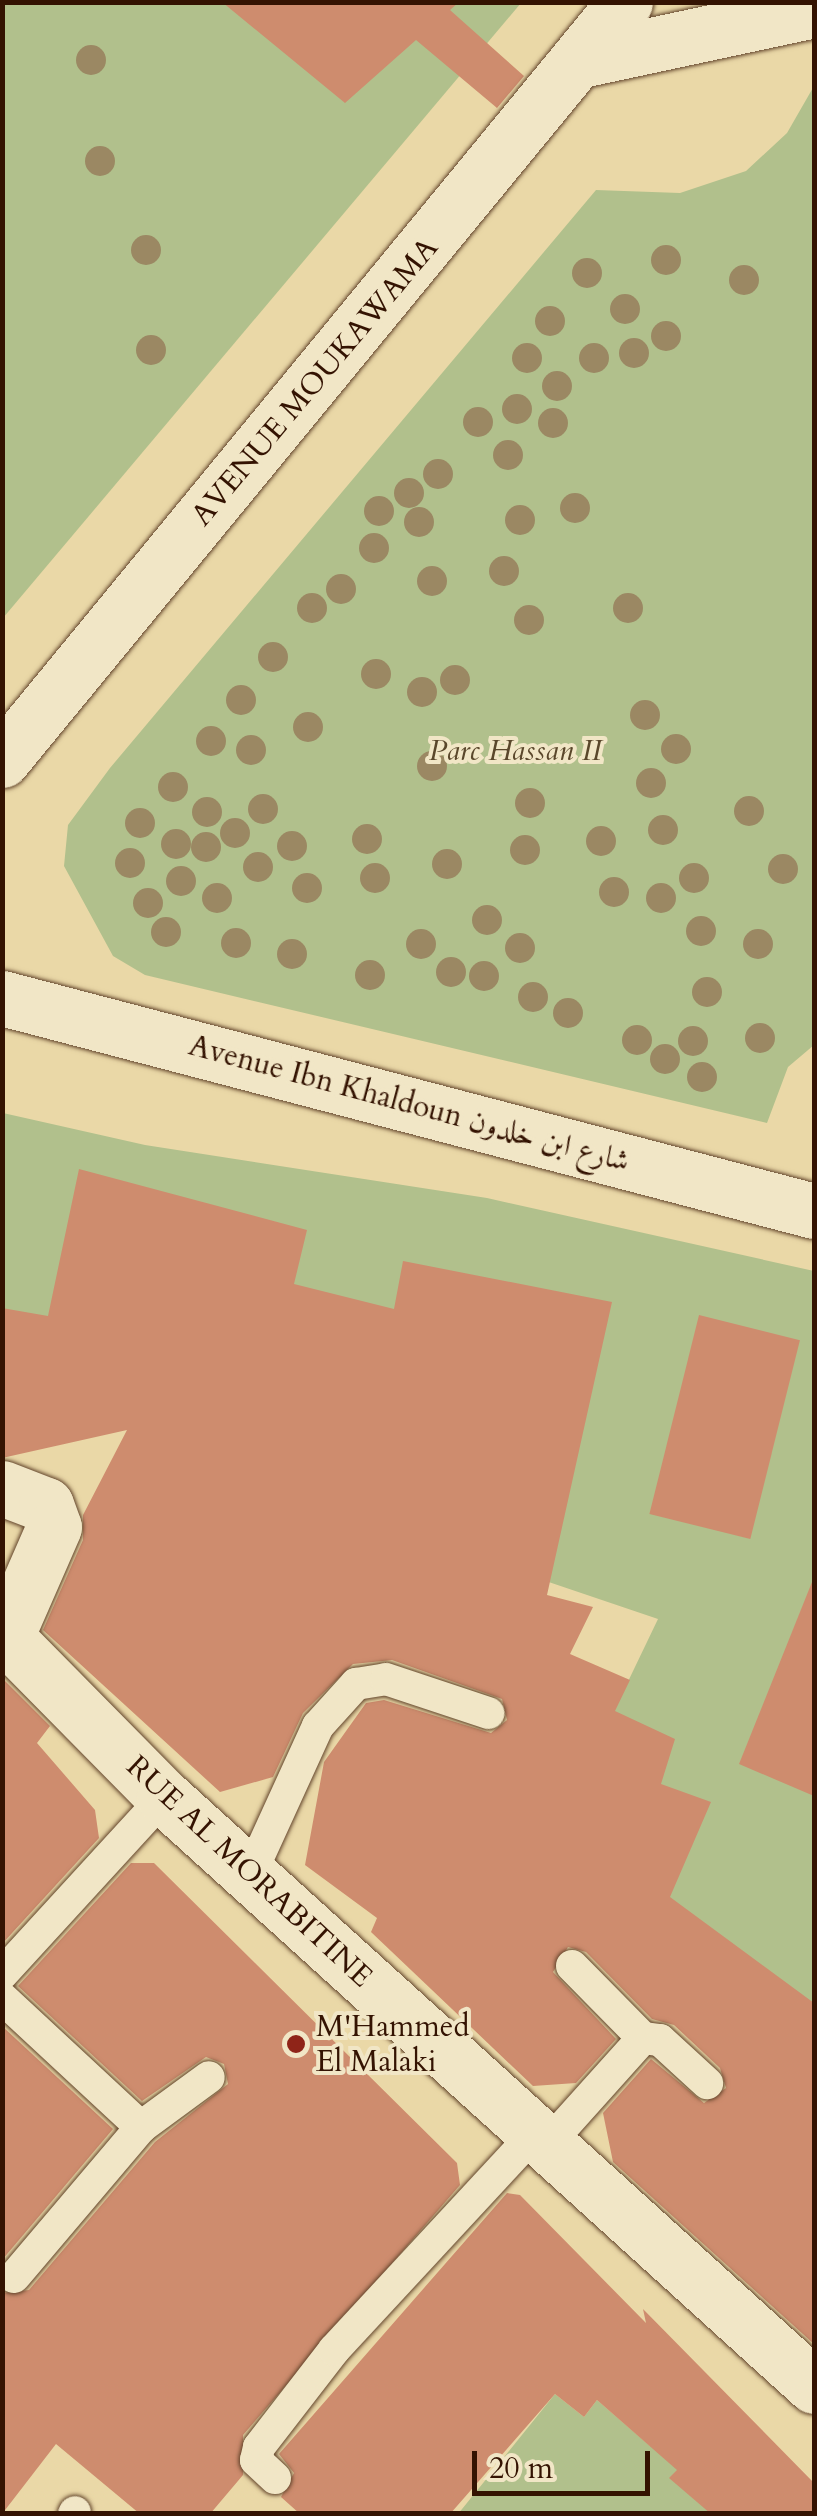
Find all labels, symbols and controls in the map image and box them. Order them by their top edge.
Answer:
street label: AVENUE MOUKAWAMA [184,231,446,533]
park label: Parc Hassan II [429,733,601,769]
street label: Avenue Ibn Khaldoun شارع ابن خلدون [185,1028,633,1180]
street label: RUE AL MORABITINE [119,1749,379,1995]
place label: M'Hammed El Malaki [316,2009,469,2080]
marker: M'Hammed El Malaki [285,2033,307,2055]
scale bar [477,2431,654,2493]
text: 20 m [489,2448,553,2489]

